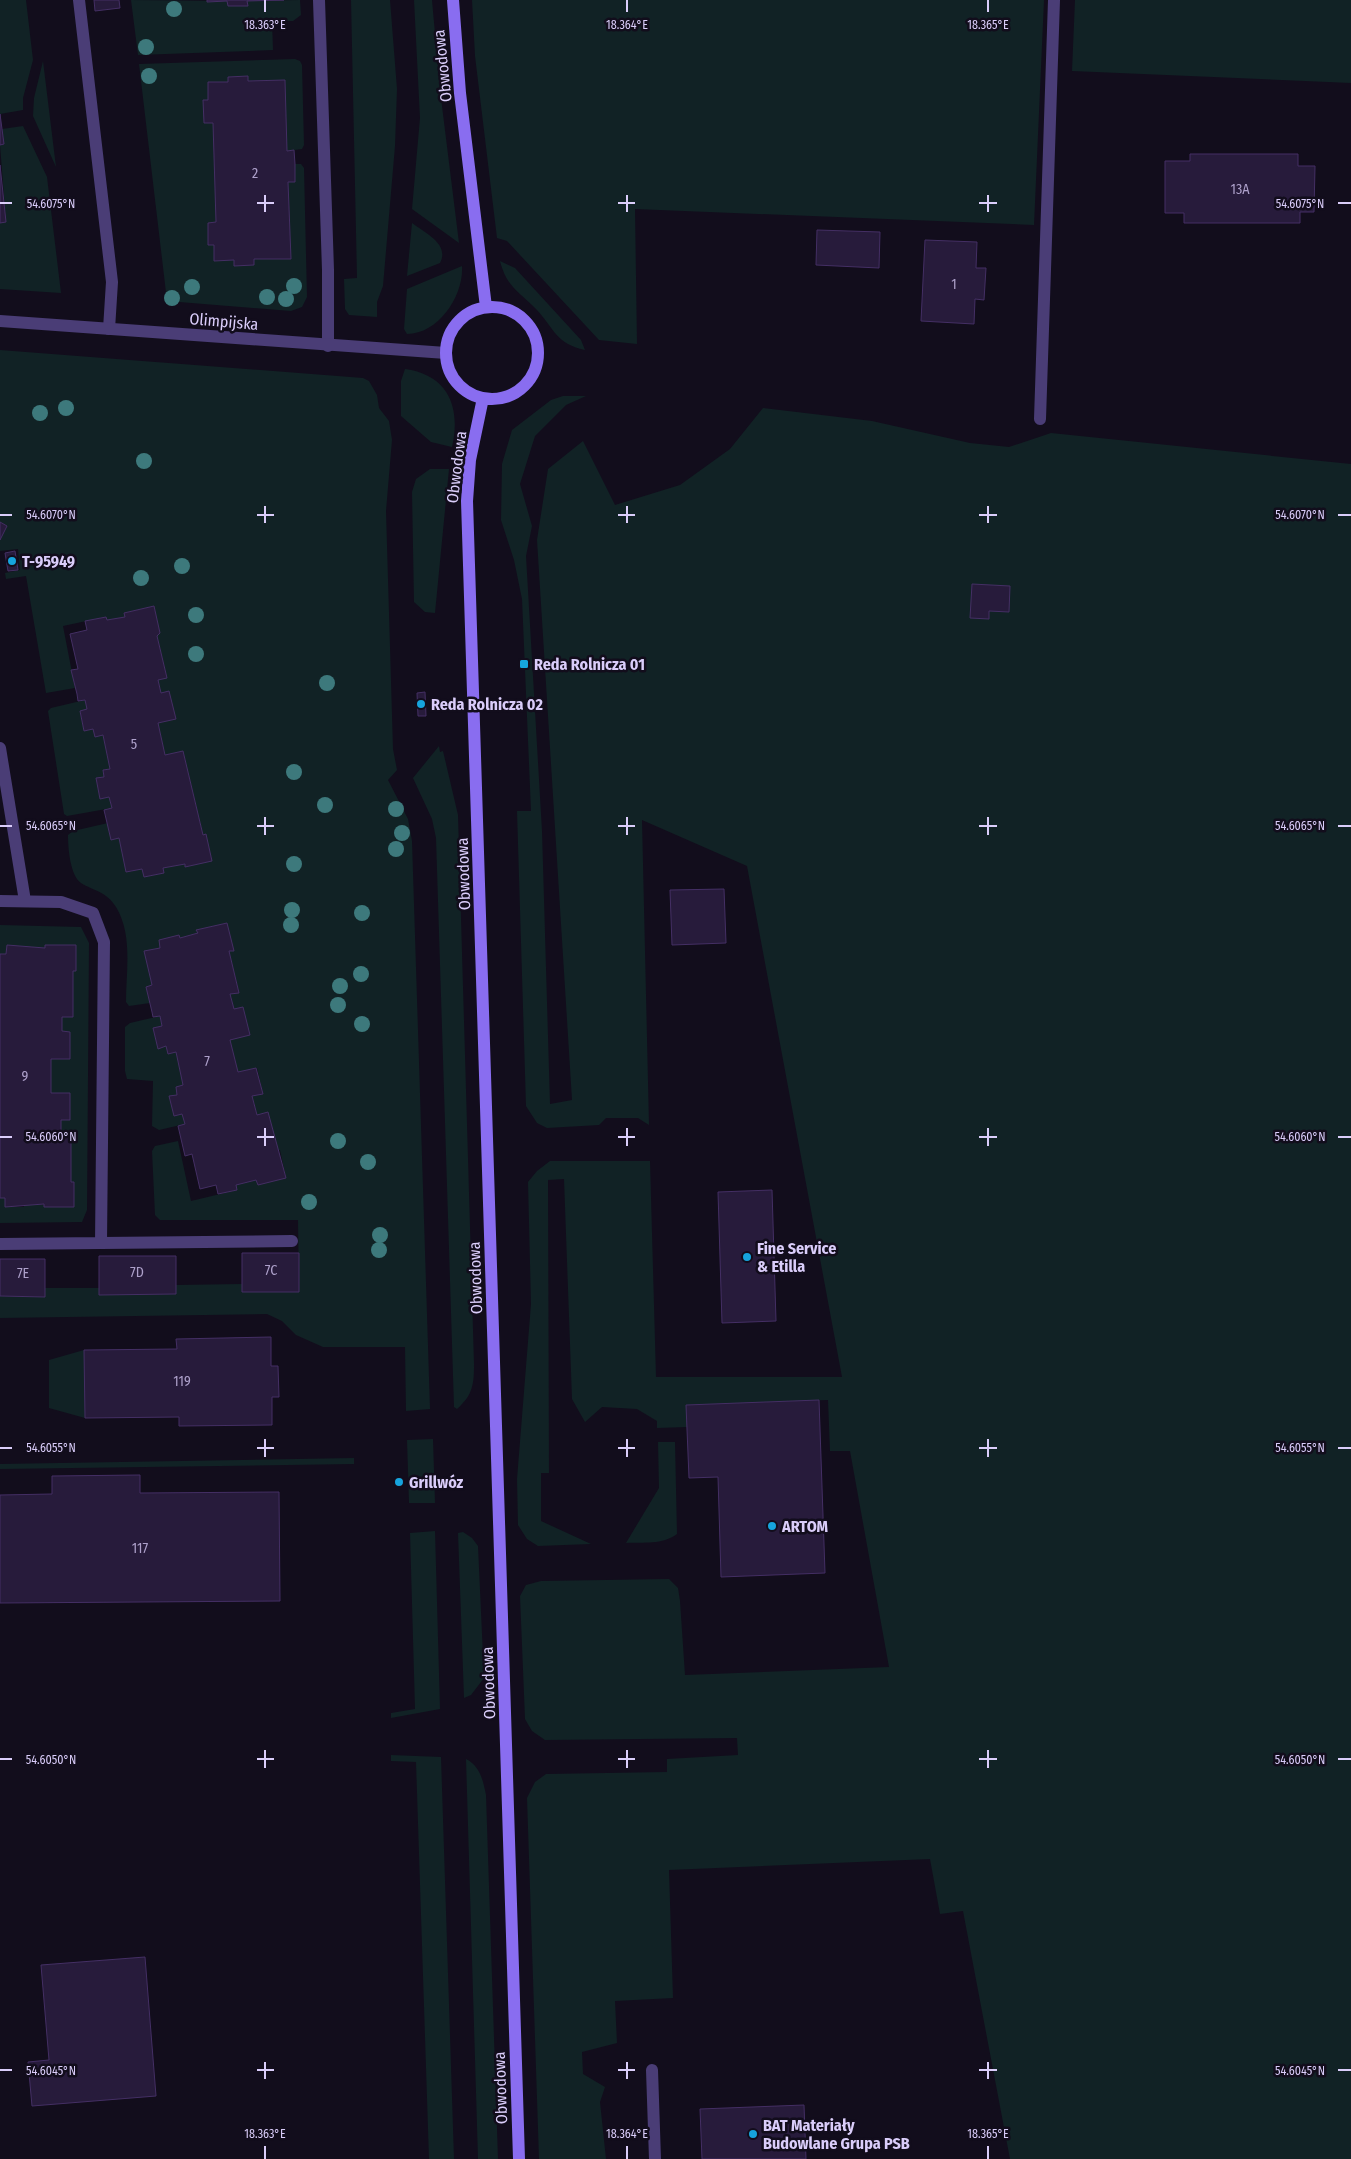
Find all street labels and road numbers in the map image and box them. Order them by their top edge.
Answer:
street label: Obwodowa [429,29,456,103]
street label: Olimpijska [189,309,259,334]
street label: Obwodowa [443,430,470,504]
street label: Obwodowa [453,837,474,911]
street label: Obwodowa [465,1241,486,1315]
street label: Obwodowa [478,1646,499,1720]
street label: Obwodowa [490,2051,511,2125]

